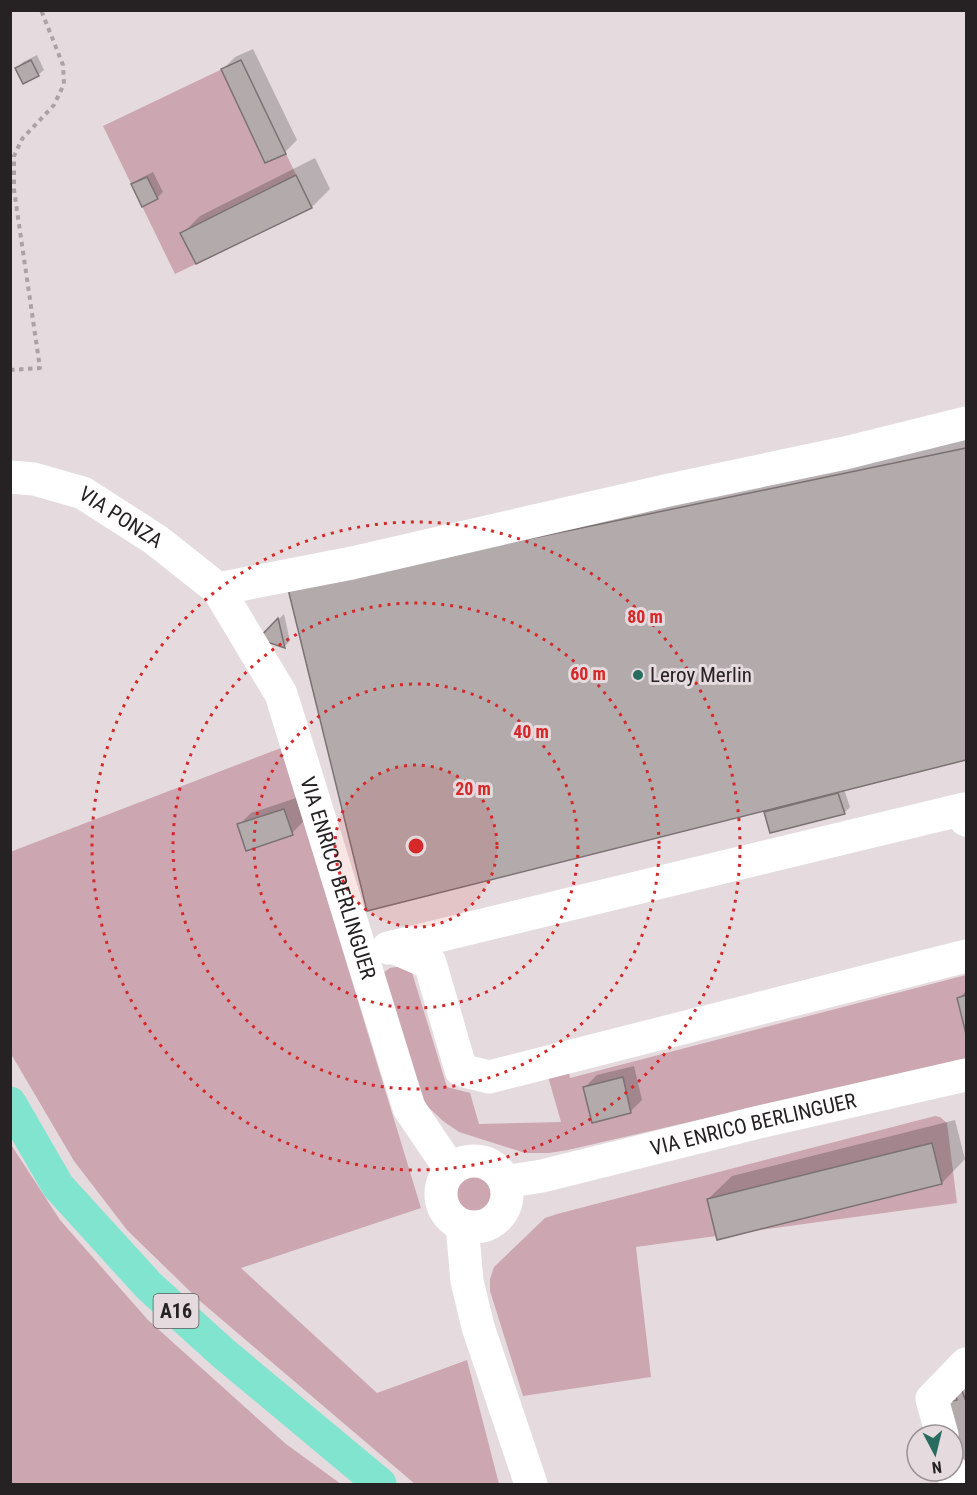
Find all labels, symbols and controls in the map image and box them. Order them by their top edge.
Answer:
street label: VIA PONZA [74,482,167,553]
text: 80 m [627,606,663,627]
text: 60 m [570,663,606,684]
place label: Leroy Merlin [650,663,752,687]
marker: Leroy Merlin [631,668,645,682]
text: 40 m [513,721,549,742]
street label: VIA ENRICO BERLINGUER [295,774,380,982]
text: 20 m [455,778,491,799]
centre of rings [406,836,426,856]
street label: VIA ENRICO BERLINGUER [648,1088,858,1161]
road number: A16 [154,1294,198,1328]
north arrow [905,1423,965,1483]
text: N [931,1457,943,1477]

